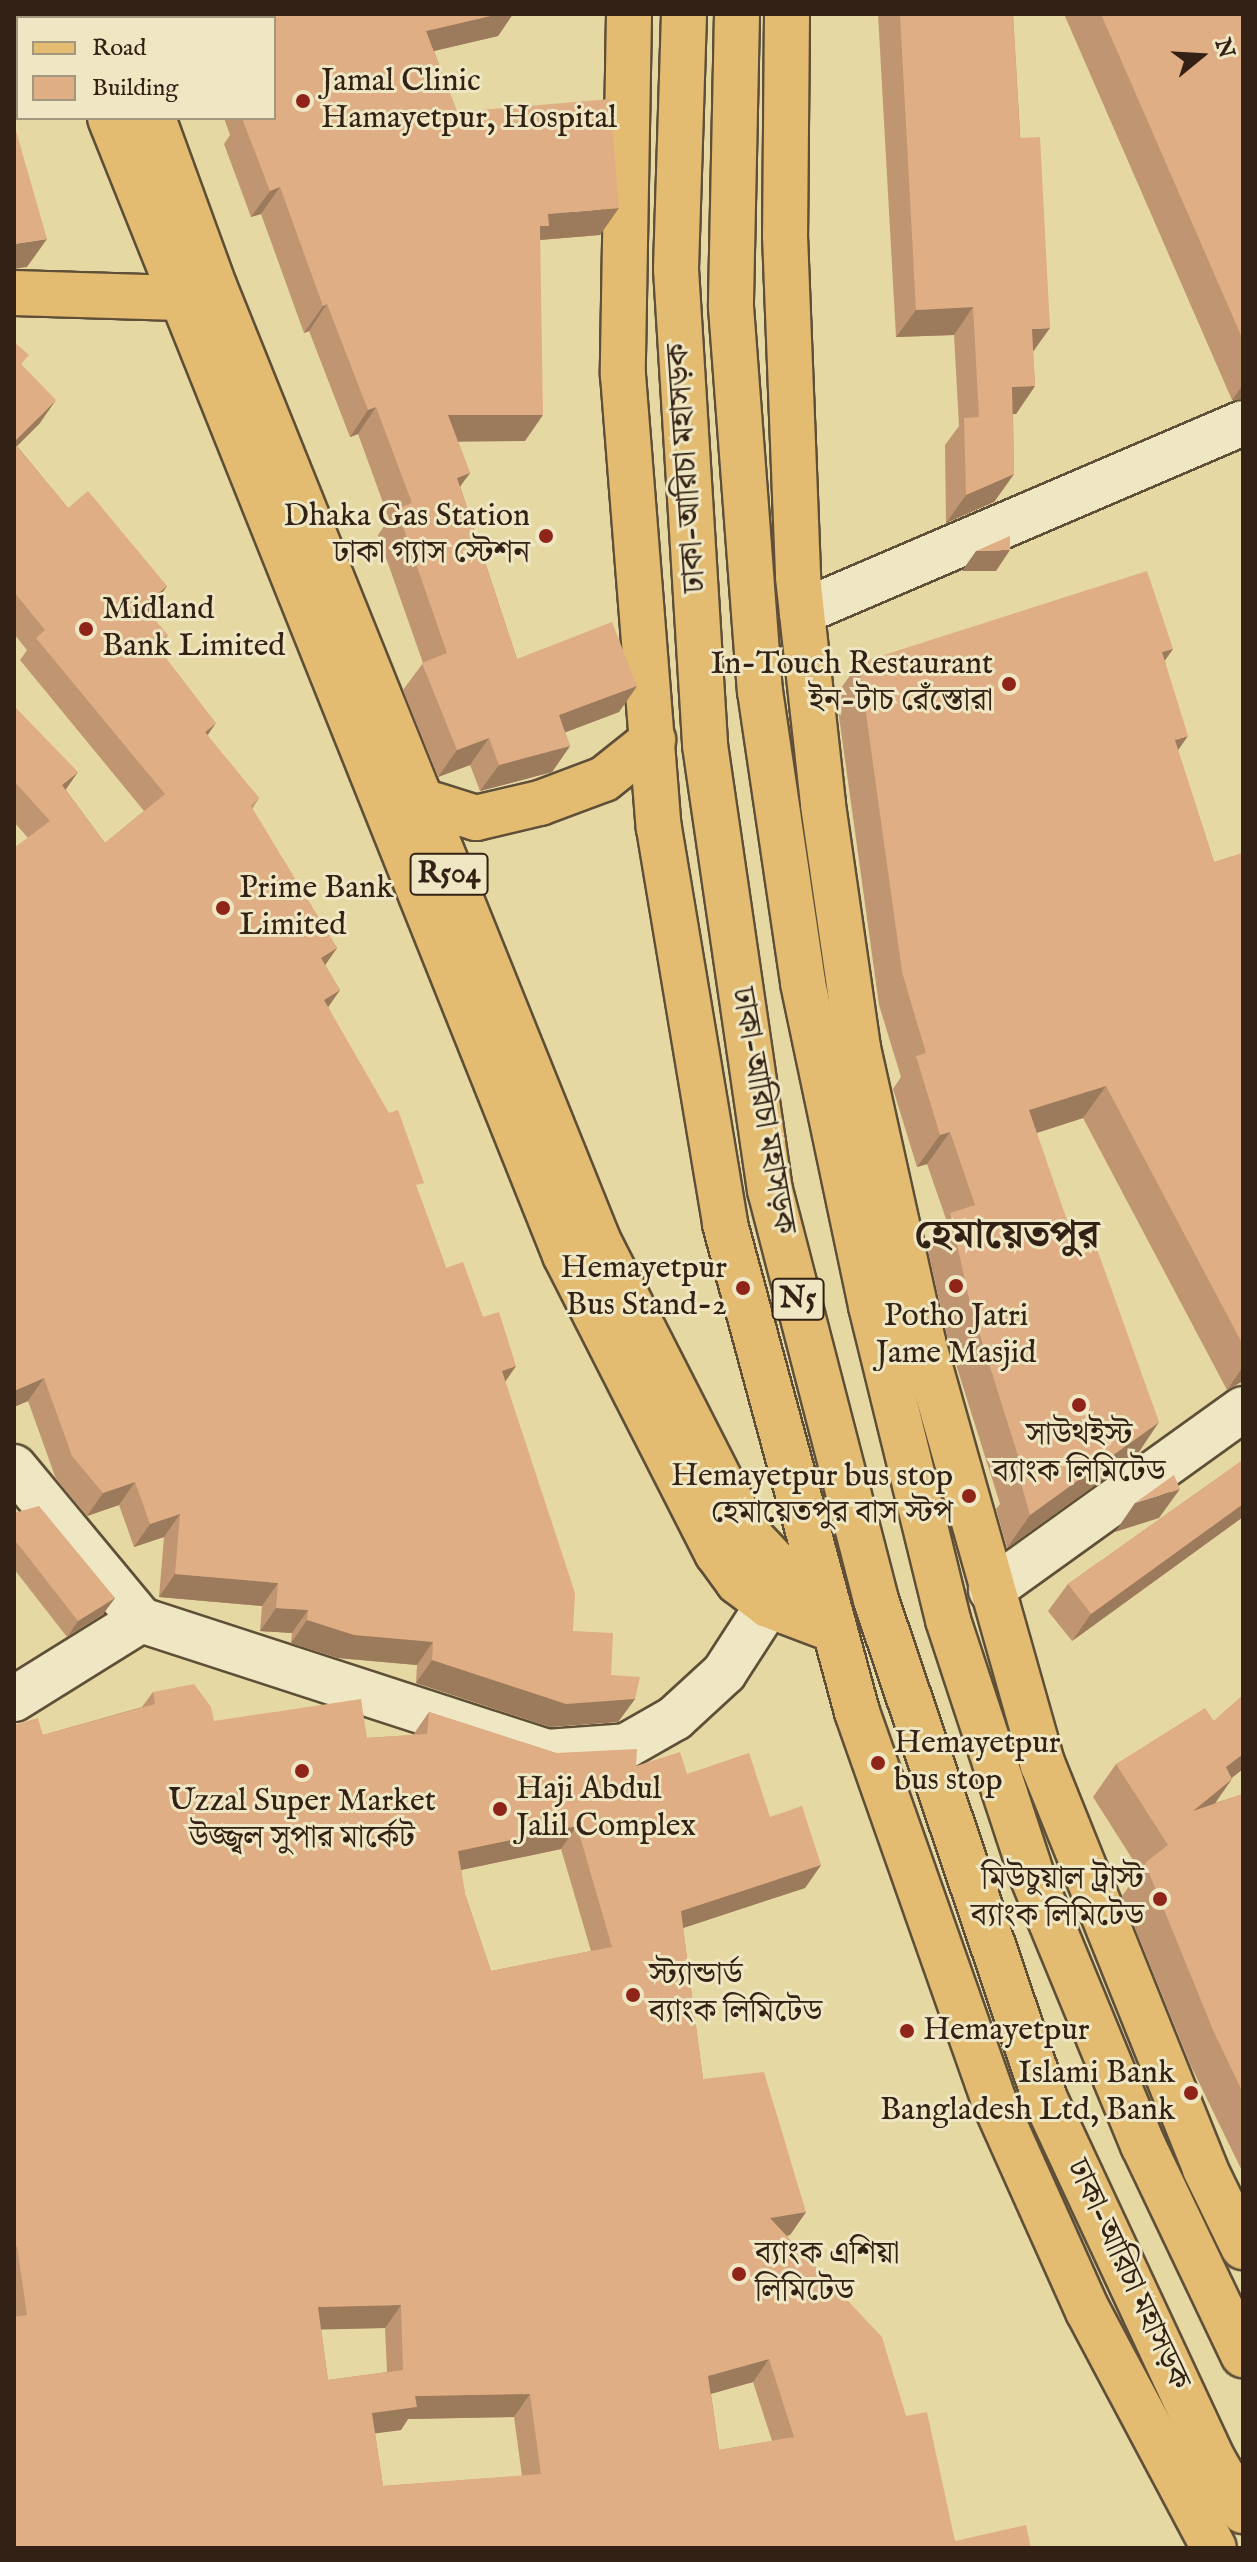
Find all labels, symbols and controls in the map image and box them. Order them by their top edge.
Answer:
legend [16,16,276,120]
north arrow [1161,16,1241,96]
text: Road [92,33,146,64]
text: N [1208,35,1240,62]
place label: Jamal Clinic Hamayetpur, Hospital [321,64,617,139]
text: Building [92,73,178,104]
marker: Jamal Clinic Hamayetpur, Hospital [292,90,314,112]
street label: ঢাকা-আরিচা মহাসড়ক [660,342,716,594]
place label: Dhaka Gas Station ঢাকা গ্যাস স্টেশন [283,499,530,574]
marker: Dhaka Gas Station ঢাকা গ্যাস স্টেশন [537,527,555,545]
place label: Midland Bank Limited [102,592,285,667]
marker: Midland Bank Limited [77,620,95,638]
place label: In-Touch Restaurant ইন-টাচ রেঁস্তোরা [710,647,993,722]
marker: In-Touch Restaurant ইন-টাচ রেঁস্তোরা [1000,675,1018,693]
road number: R504 [409,848,489,900]
place label: Prime Bank Limited [239,871,393,946]
marker: Prime Bank Limited [214,899,232,917]
street label: ঢাকা-আরিচা মহাসড়ক [721,985,803,1237]
district label: হেমায়েতপুর [914,1213,1100,1261]
place label: Hemayetpur Bus Stand-2 [560,1251,727,1326]
road number: N5 [770,1273,826,1325]
marker: Potho Jatri Jame Masjid [947,1277,965,1295]
marker: Hemayetpur Bus Stand-2 [734,1279,752,1297]
place label: Potho Jatri Jame Masjid [876,1299,1036,1374]
marker: সাউথইস্ট ব্যাংক লিমিটেড [1070,1396,1088,1414]
place label: সাউথইস্ট ব্যাংক লিমিটেড [992,1418,1166,1493]
place label: Hemayetpur bus stop হেমায়েতপুর বাস স্টপ [671,1459,953,1534]
marker: Hemayetpur bus stop হেমায়েতপুর বাস স্টপ [960,1487,978,1505]
place label: Hemayetpur bus stop [894,1726,1061,1801]
marker: Hemayetpur bus stop [869,1754,887,1772]
marker: Uzzal Super Market উজ্জ্বল সুপার মার্কেট [293,1762,311,1780]
place label: Haji Abdul Jalil Complex [516,1772,696,1847]
place label: Uzzal Super Market উজ্জ্বল সুপার মার্কেট [168,1784,436,1859]
marker: Haji Abdul Jalil Complex [491,1800,509,1818]
place label: মিউচুয়াল ট্রাস্ট ব্যাংক লিমিটেড [971,1862,1144,1937]
marker: মিউচুয়াল ট্রাস্ট ব্যাংক লিমিটেড [1151,1890,1169,1908]
place label: স্ট্যান্ডার্ড ব্যাংক লিমিটেড [649,1958,822,2033]
marker: স্ট্যান্ডার্ড ব্যাংক লিমিটেড [624,1986,642,2004]
place label: Hemayetpur [923,2012,1090,2050]
marker: Hemayetpur [898,2022,916,2040]
place label: Islami Bank Bangladesh Ltd, Bank [880,2056,1175,2131]
marker: Islami Bank Bangladesh Ltd, Bank [1182,2084,1200,2102]
street label: ঢাকা-আরিচা মহাসড়ক [1057,2154,1197,2396]
place label: ব্যাংক এশিয়া লিমিটেড [755,2237,899,2312]
marker: ব্যাংক এশিয়া লিমিটেড [730,2265,748,2283]

